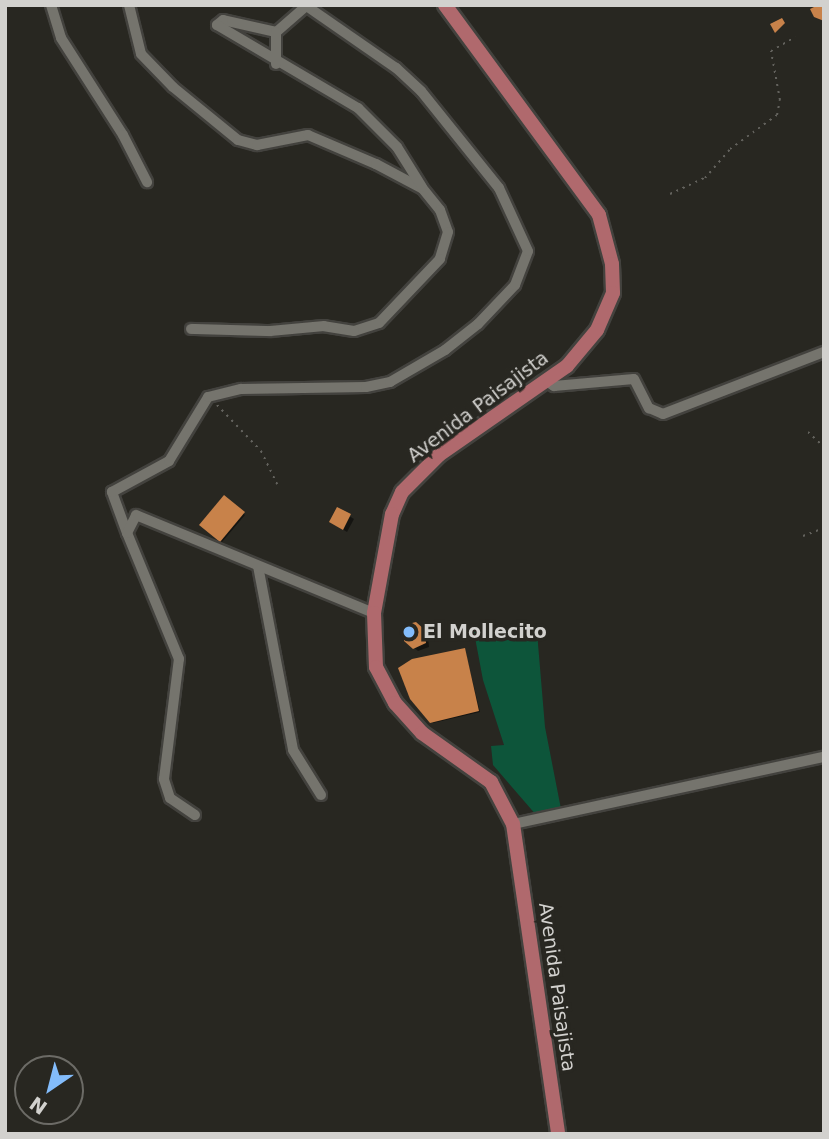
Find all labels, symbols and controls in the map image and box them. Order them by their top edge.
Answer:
street label: Avenida Paisajista [403,347,553,467]
place label: El Mollecito [423,621,547,643]
marker: El Mollecito [401,624,417,640]
street label: Avenida Paisajista [534,901,580,1073]
north arrow [14,1055,84,1125]
text: N [25,1092,51,1119]

